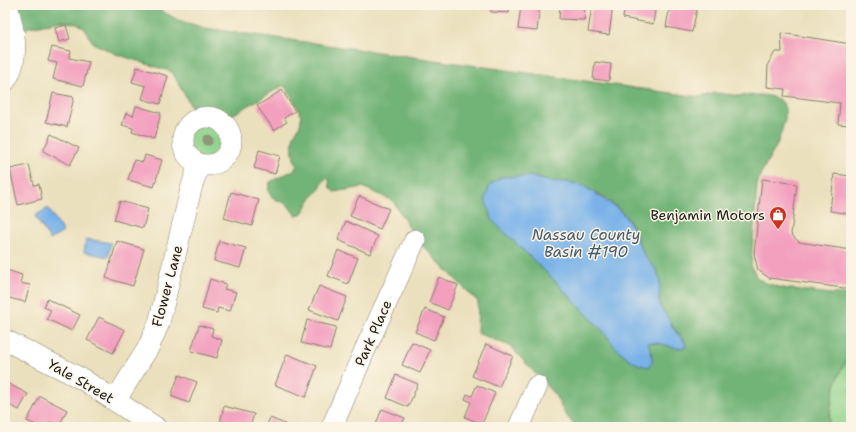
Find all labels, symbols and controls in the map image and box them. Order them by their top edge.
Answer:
shop icon: Benjamin Motors [768,205,788,230]
place label: Benjamin Motors [650,206,765,224]
water label: Nassau County Basin #190 [532,225,640,262]
street label: Flower Lane [147,243,187,329]
street label: Park Place [350,297,396,369]
street label: Yale Street [45,355,117,407]

